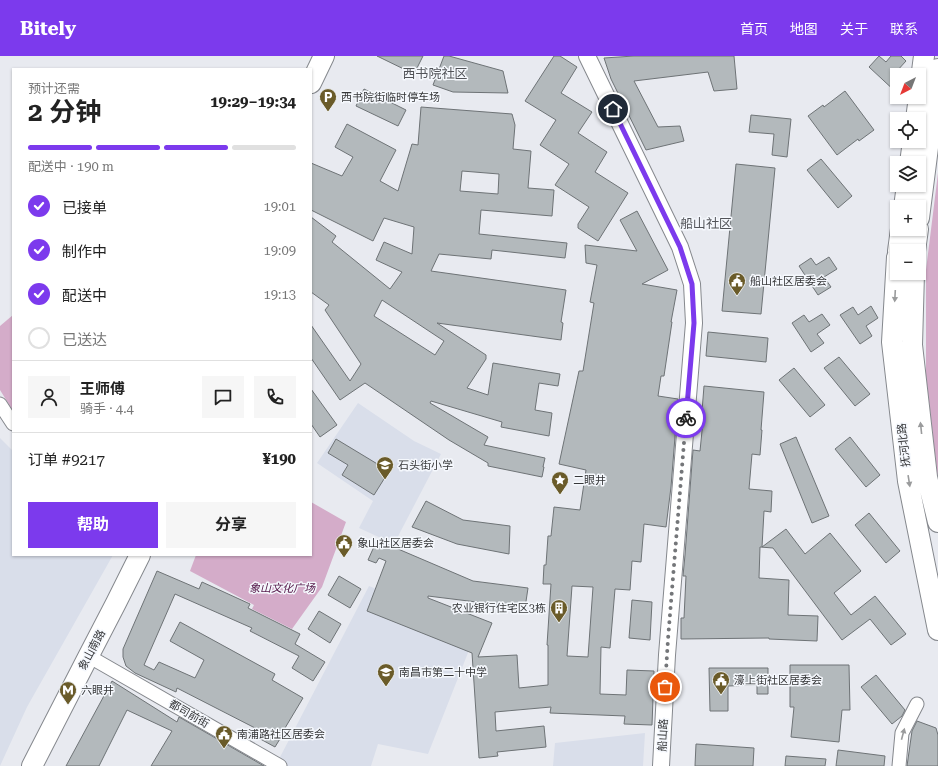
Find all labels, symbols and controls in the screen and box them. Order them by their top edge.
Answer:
text: Bitely [20,17,76,40]
text: 首页 [740,21,768,37]
text: 地图 [790,21,818,37]
text: 关于 [840,21,868,37]
text: 联系 [890,21,918,37]
district label: 西书院社区 [402,66,468,81]
north arrow [890,68,926,104]
map controls [890,68,926,280]
text: 预计还需 [28,81,80,96]
parking icon: 西书院街临时停车场 [318,87,338,112]
place label: 西书院街临时停车场 [341,91,440,104]
pin [596,92,630,126]
text: 19:29–19:34 [210,93,296,111]
text: 2 分钟 [28,97,101,127]
icon: home [602,98,624,120]
button: locate [890,112,926,148]
button: layers [890,156,926,192]
text: 配送中 · 190 m [28,159,114,174]
icon: check [28,195,50,217]
text: 已接单 [62,199,107,217]
text: 19:01 [264,199,296,214]
button: + [890,200,926,236]
district label: 船山社区 [680,216,732,231]
icon: check [28,239,50,261]
text: 制作中 [62,243,107,261]
text: 19:09 [264,243,296,258]
button: − [890,244,926,280]
public building icon: 船山社区居委会 [727,271,747,296]
place label: 船山社区居委会 [750,275,827,288]
icon: check [28,283,50,305]
text: 配送中 [62,287,107,305]
text: 19:13 [264,287,296,302]
one-way arrow [892,290,898,303]
text: 已送达 [62,331,107,349]
button: person [28,376,70,418]
button: chat [202,376,244,418]
button: phone [254,376,296,418]
text: 王师傅 [80,380,125,398]
courier [666,398,706,438]
text: 骑手 · 4.4 [80,401,134,416]
icon: bike [675,407,697,429]
street label: 抚河北路 [895,422,913,468]
one-way arrow [918,422,924,435]
text: ¥190 [262,450,296,468]
text: 订单 #9217 [28,451,105,469]
school or university icon: 石头街小学 [375,455,395,480]
place label: 石头街小学 [398,459,453,472]
place icon: 二眼井 [550,470,570,495]
place label: 二眼井 [573,474,606,487]
one-way arrow [906,475,912,487]
button: 帮助 [28,502,158,548]
button: 分享 [166,502,296,548]
public building icon: 象山社区居委会 [334,533,354,558]
place label: 象山社区居委会 [357,537,434,550]
park label: 象山文化广场 [249,582,316,595]
building icon: 农业银行住宅区3栋 [549,598,569,623]
place label: 农业银行住宅区3栋 [452,602,546,615]
street label: 象山南路 [76,628,108,672]
school or university icon: 南昌市第二十中学 [376,662,396,687]
place label: 南昌市第二十中学 [399,666,487,679]
pin [648,670,682,704]
public building icon: 濠上街社区居委会 [711,670,731,695]
place label: 濠上街社区居委会 [734,674,822,687]
icon: bag [654,676,676,698]
metro station icon: 六眼井 [58,680,78,705]
place label: 六眼井 [81,684,114,697]
street label: 都司前街 [167,697,211,731]
street label: 船山路 [656,718,670,752]
public building icon: 南浦路社区居委会 [214,724,234,749]
one-way arrow [900,727,906,739]
place label: 南浦路社区居委会 [237,728,325,741]

